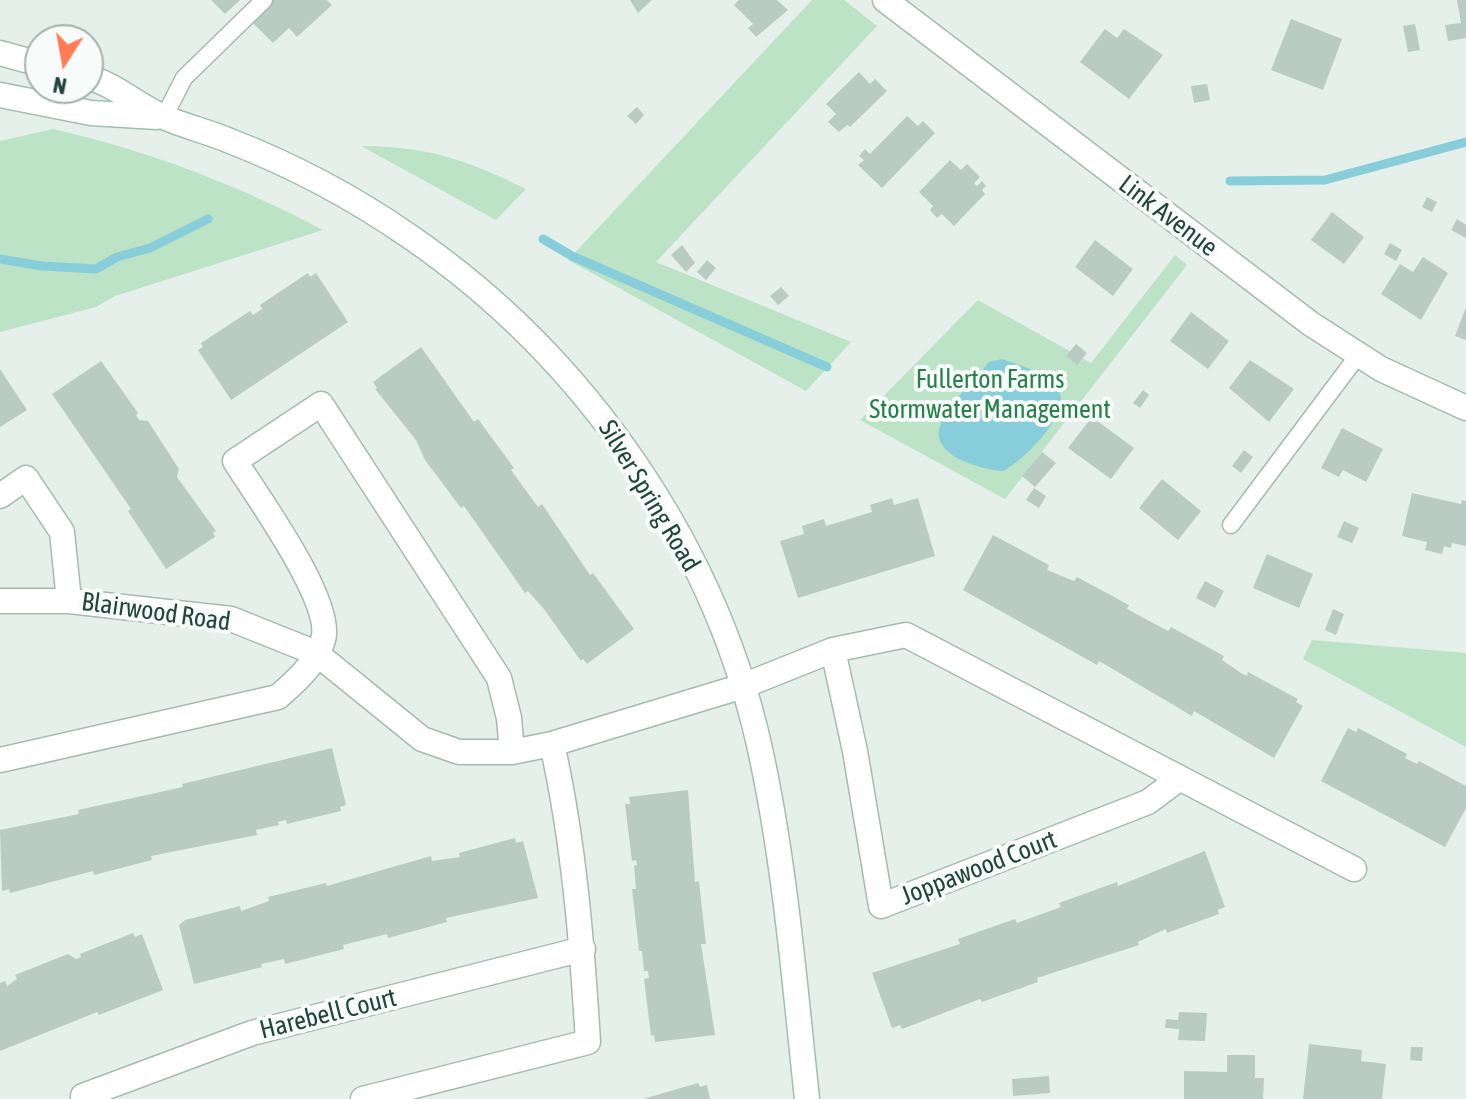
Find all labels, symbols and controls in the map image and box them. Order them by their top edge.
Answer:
north arrow [24,24,104,104]
text: N [51,72,69,100]
street label: Link Avenue [1112,169,1224,263]
park label: Fullerton Farms Stormwater Management [869,364,1111,426]
street label: Silver Spring Road [592,415,706,577]
street label: Blairwood Road [79,586,233,638]
street label: Joppawood Court [897,824,1061,912]
street label: Harebell Court [257,982,399,1046]

